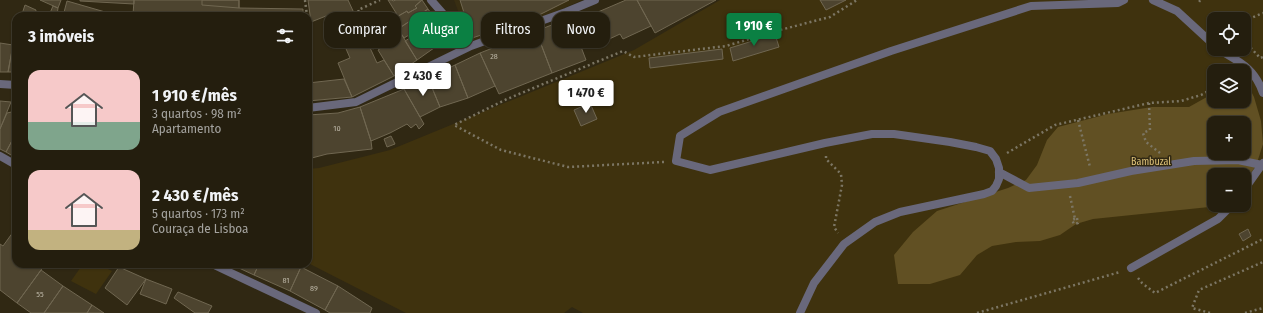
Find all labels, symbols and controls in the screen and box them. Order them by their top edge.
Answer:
chip: Comprar [324,12,401,48]
chip: Alugar [409,12,473,48]
chip: Filtros [481,12,544,48]
chip: Novo [552,12,610,48]
map controls [1207,12,1251,212]
button: locate [1207,12,1251,56]
pin: 1 910 € [717,13,791,47]
text: 1 910 € [736,18,773,33]
icon: filters [274,25,296,47]
text: 3 imóveis [28,26,94,47]
house number: 28 [490,52,498,61]
pin: 2 430 € [386,63,460,97]
button: layers [1207,64,1251,108]
text: 2 430 € [404,68,442,83]
pin: 1 470 € [549,80,623,114]
text: 1 910 €/mês [152,85,237,106]
text: 1 470 € [568,85,604,100]
icon: home [60,86,108,134]
text: 3 quartos · 98 m² [152,106,241,121]
button: + [1207,116,1251,160]
text: Apartamento [152,121,221,136]
house number: 10 [333,124,341,133]
park label: Bambuzal [1131,156,1171,168]
button: − [1207,168,1251,212]
text: 2 430 €/mês [152,185,238,206]
icon: home [60,186,108,234]
text: 5 quartos · 173 m² [152,206,245,221]
text: Couraça de Lisboa [152,221,248,236]
house number: 81 [283,276,289,285]
house number: 89 [310,284,318,293]
house number: 55 [36,290,44,299]

